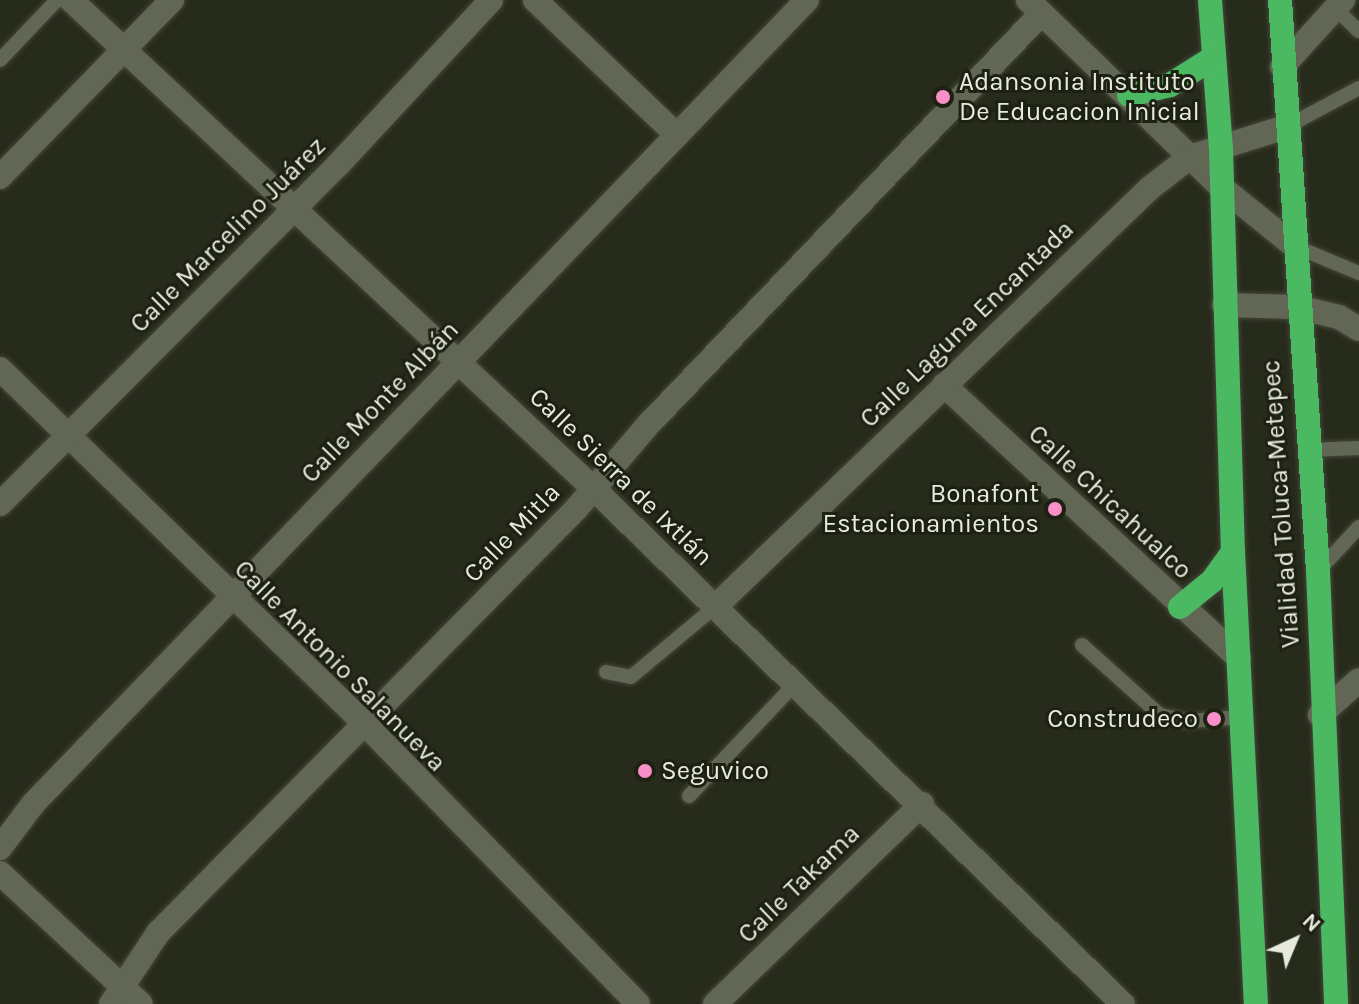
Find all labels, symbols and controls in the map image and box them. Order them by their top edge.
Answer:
place label: Adansonia Instituto De Educacion Inicial [959,66,1200,128]
marker: Adansonia Instituto De Educacion Inicial [934,88,952,106]
street label: Calle Marcelino Juárez [124,131,332,339]
street label: Calle Laguna Encantada [854,214,1080,434]
street label: Calle Monte Albán [295,314,465,490]
street label: Vialidad Toluca-Metepec [1255,359,1307,649]
street label: Calle Sierra de Ixtlán [523,381,719,573]
street label: Calle Chicahualco [1022,418,1198,586]
street label: Calle Mitla [457,477,567,589]
place label: Bonafont Estacionamientos [822,478,1039,540]
marker: Bonafont Estacionamientos [1046,500,1064,518]
street label: Calle Antonio Salanueva [228,554,452,778]
place label: Construdeco [1047,703,1198,735]
marker: Construdeco [1205,710,1223,728]
place label: Seguvico [661,755,769,787]
marker: Seguvico [636,762,654,780]
street label: Calle Takama [732,818,866,950]
north arrow [1255,900,1335,980]
text: N [1297,908,1326,938]

